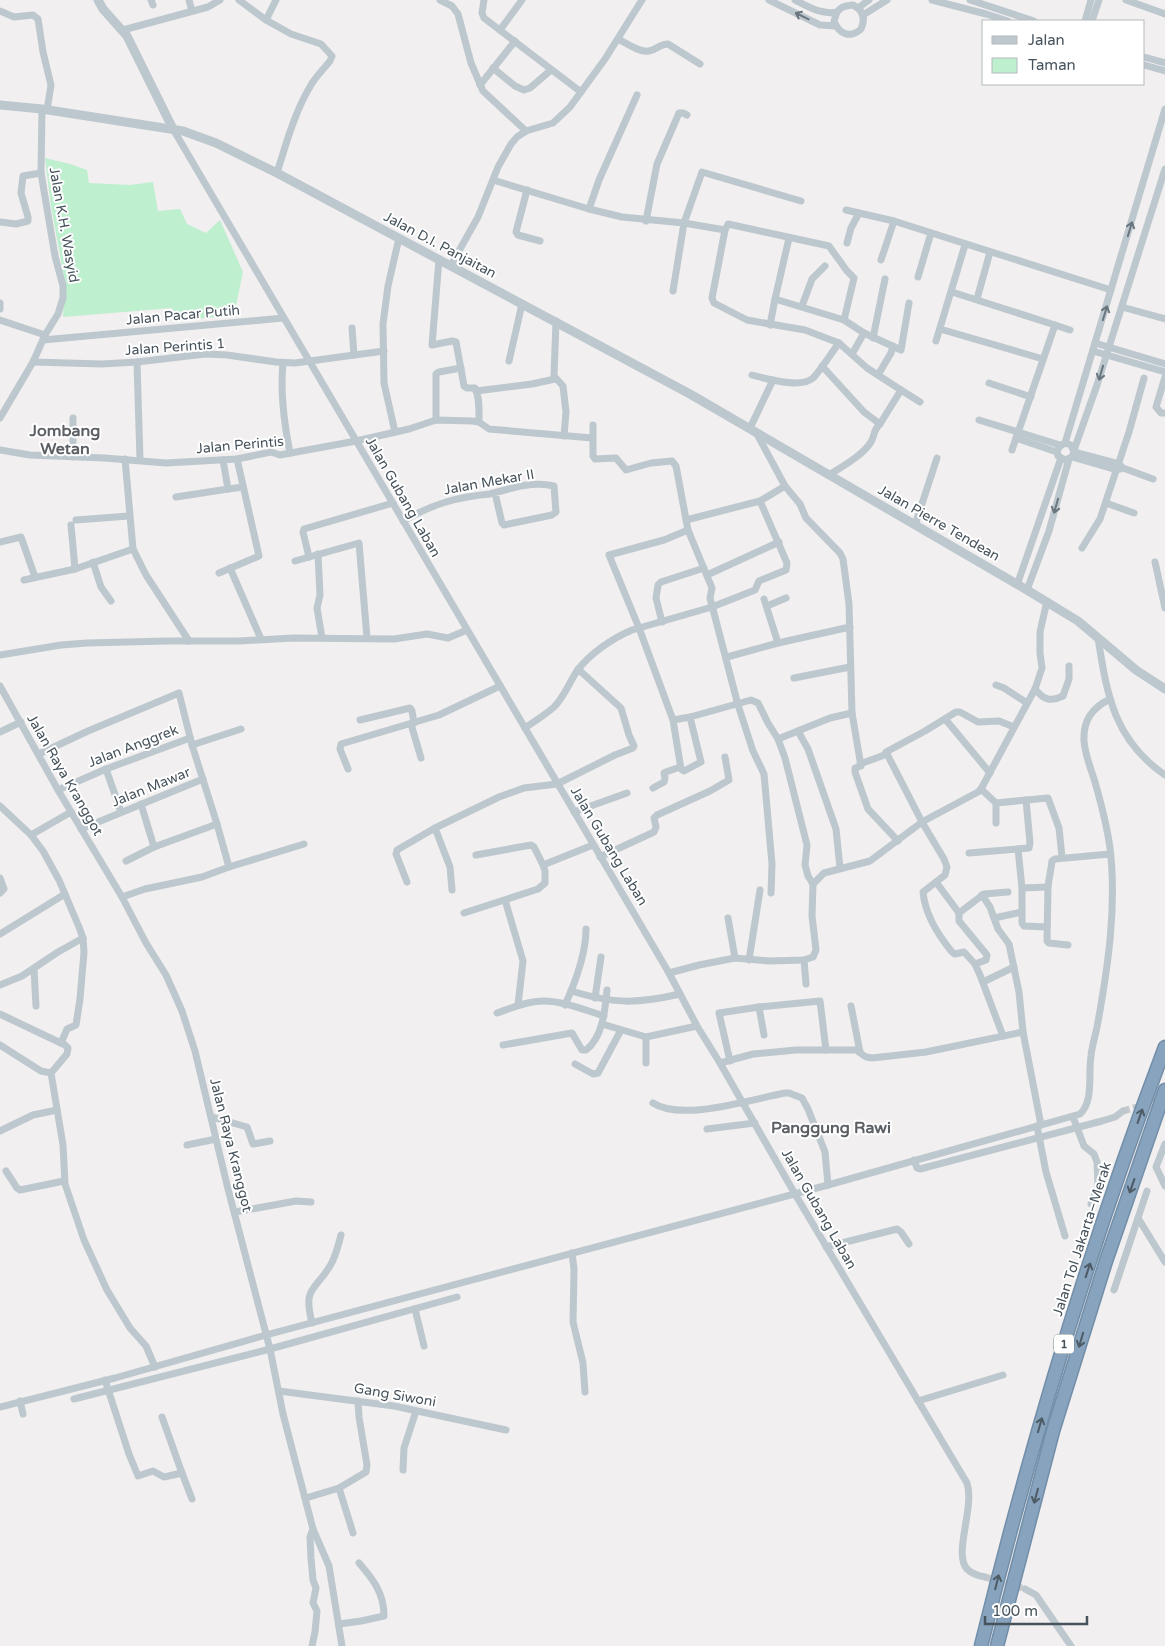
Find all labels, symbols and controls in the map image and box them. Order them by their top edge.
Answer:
one-way arrow [795,11,810,20]
legend [982,20,1145,85]
text: Jalan [1028,31,1065,49]
text: Taman [1028,56,1076,74]
street label: Jalan K.H. Wasyid [45,166,83,284]
street label: Jalan D.I. Panjaitan [381,208,499,282]
one-way arrow [1125,221,1135,237]
street label: Jalan Pacar Putih [125,302,241,328]
one-way arrow [1100,305,1110,321]
street label: Jalan Perintis 1 [124,335,226,359]
one-way arrow [1096,364,1105,380]
district label: Jombang Wetan [29,421,100,459]
street label: Jalan Perintis [196,433,285,457]
street label: Jalan Gubang Laban [362,434,444,560]
street label: Jalan Mekar II [442,466,536,498]
street label: Jalan Pierre Tendean [875,481,1003,565]
one-way arrow [1050,498,1060,514]
street label: Jalan Raya Kranggot [23,711,107,839]
street label: Jalan Anggrek [86,721,181,771]
street label: Jalan Mawar [109,763,193,811]
street label: Jalan Gubang Laban [567,783,651,909]
street label: Jalan Raya Kranggot [206,1076,256,1214]
one-way arrow [1135,1108,1145,1124]
district label: Panggung Rawi [771,1118,891,1138]
street label: Jalan Gubang Laban [778,1146,860,1272]
street label: Jalan Tol Jakarta–Merak [1049,1159,1115,1318]
one-way arrow [1127,1178,1136,1193]
one-way arrow [1083,1262,1093,1278]
one-way arrow [1076,1332,1086,1348]
road number: 1 [1054,1335,1074,1354]
street label: Gang Siwoni [353,1379,437,1411]
one-way arrow [1035,1417,1045,1433]
one-way arrow [1031,1488,1040,1504]
one-way arrow [993,1574,1002,1590]
scale bar [985,1594,1088,1626]
text: 100 m [992,1602,1038,1620]

